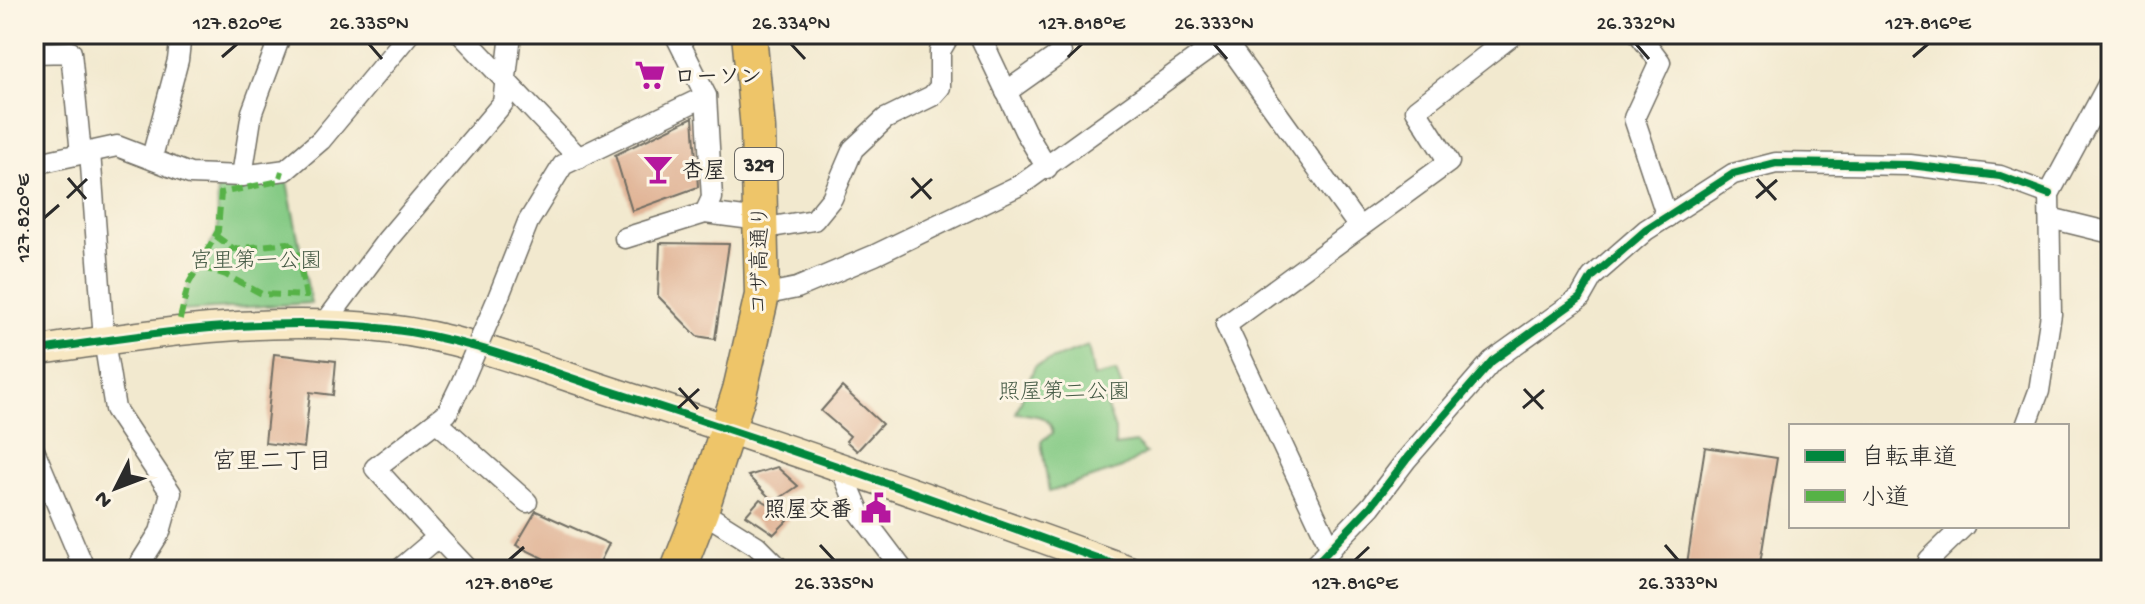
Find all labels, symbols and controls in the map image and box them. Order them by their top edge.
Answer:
text: 127.820°E [192,14,283,37]
text: 26.335°N [329,14,409,37]
text: 26.334°N [752,14,830,37]
text: 127.818°E [1038,14,1127,37]
text: 26.333°N [1174,14,1254,37]
text: 26.332°N [1597,14,1675,37]
text: 127.816°E [1884,14,1972,37]
supermarket icon: ローソン [633,58,667,92]
place label: ローソン [674,66,762,92]
road number: 329 [735,148,783,180]
bar icon: 杏屋 [641,152,675,186]
place label: 杏屋 [682,158,726,186]
text: 127.820°E [14,172,37,263]
street label: コザ高通り [747,205,776,315]
park label: 宮里第一公園 [190,249,322,276]
park label: 照屋第二公園 [998,380,1130,407]
legend [1789,424,2069,528]
text: 自転車道 [1861,444,1957,474]
north arrow [76,448,156,528]
district label: 宮里二丁目 [212,448,332,478]
text: 小道 [1861,484,1909,514]
text: N [90,485,119,513]
public building icon: 照屋交番 [859,491,893,525]
place label: 照屋交番 [764,498,852,525]
text: 127.818°E [465,574,554,597]
text: 26.335°N [794,574,874,597]
text: 127.816°E [1311,574,1399,597]
text: 26.333°N [1638,574,1718,597]

